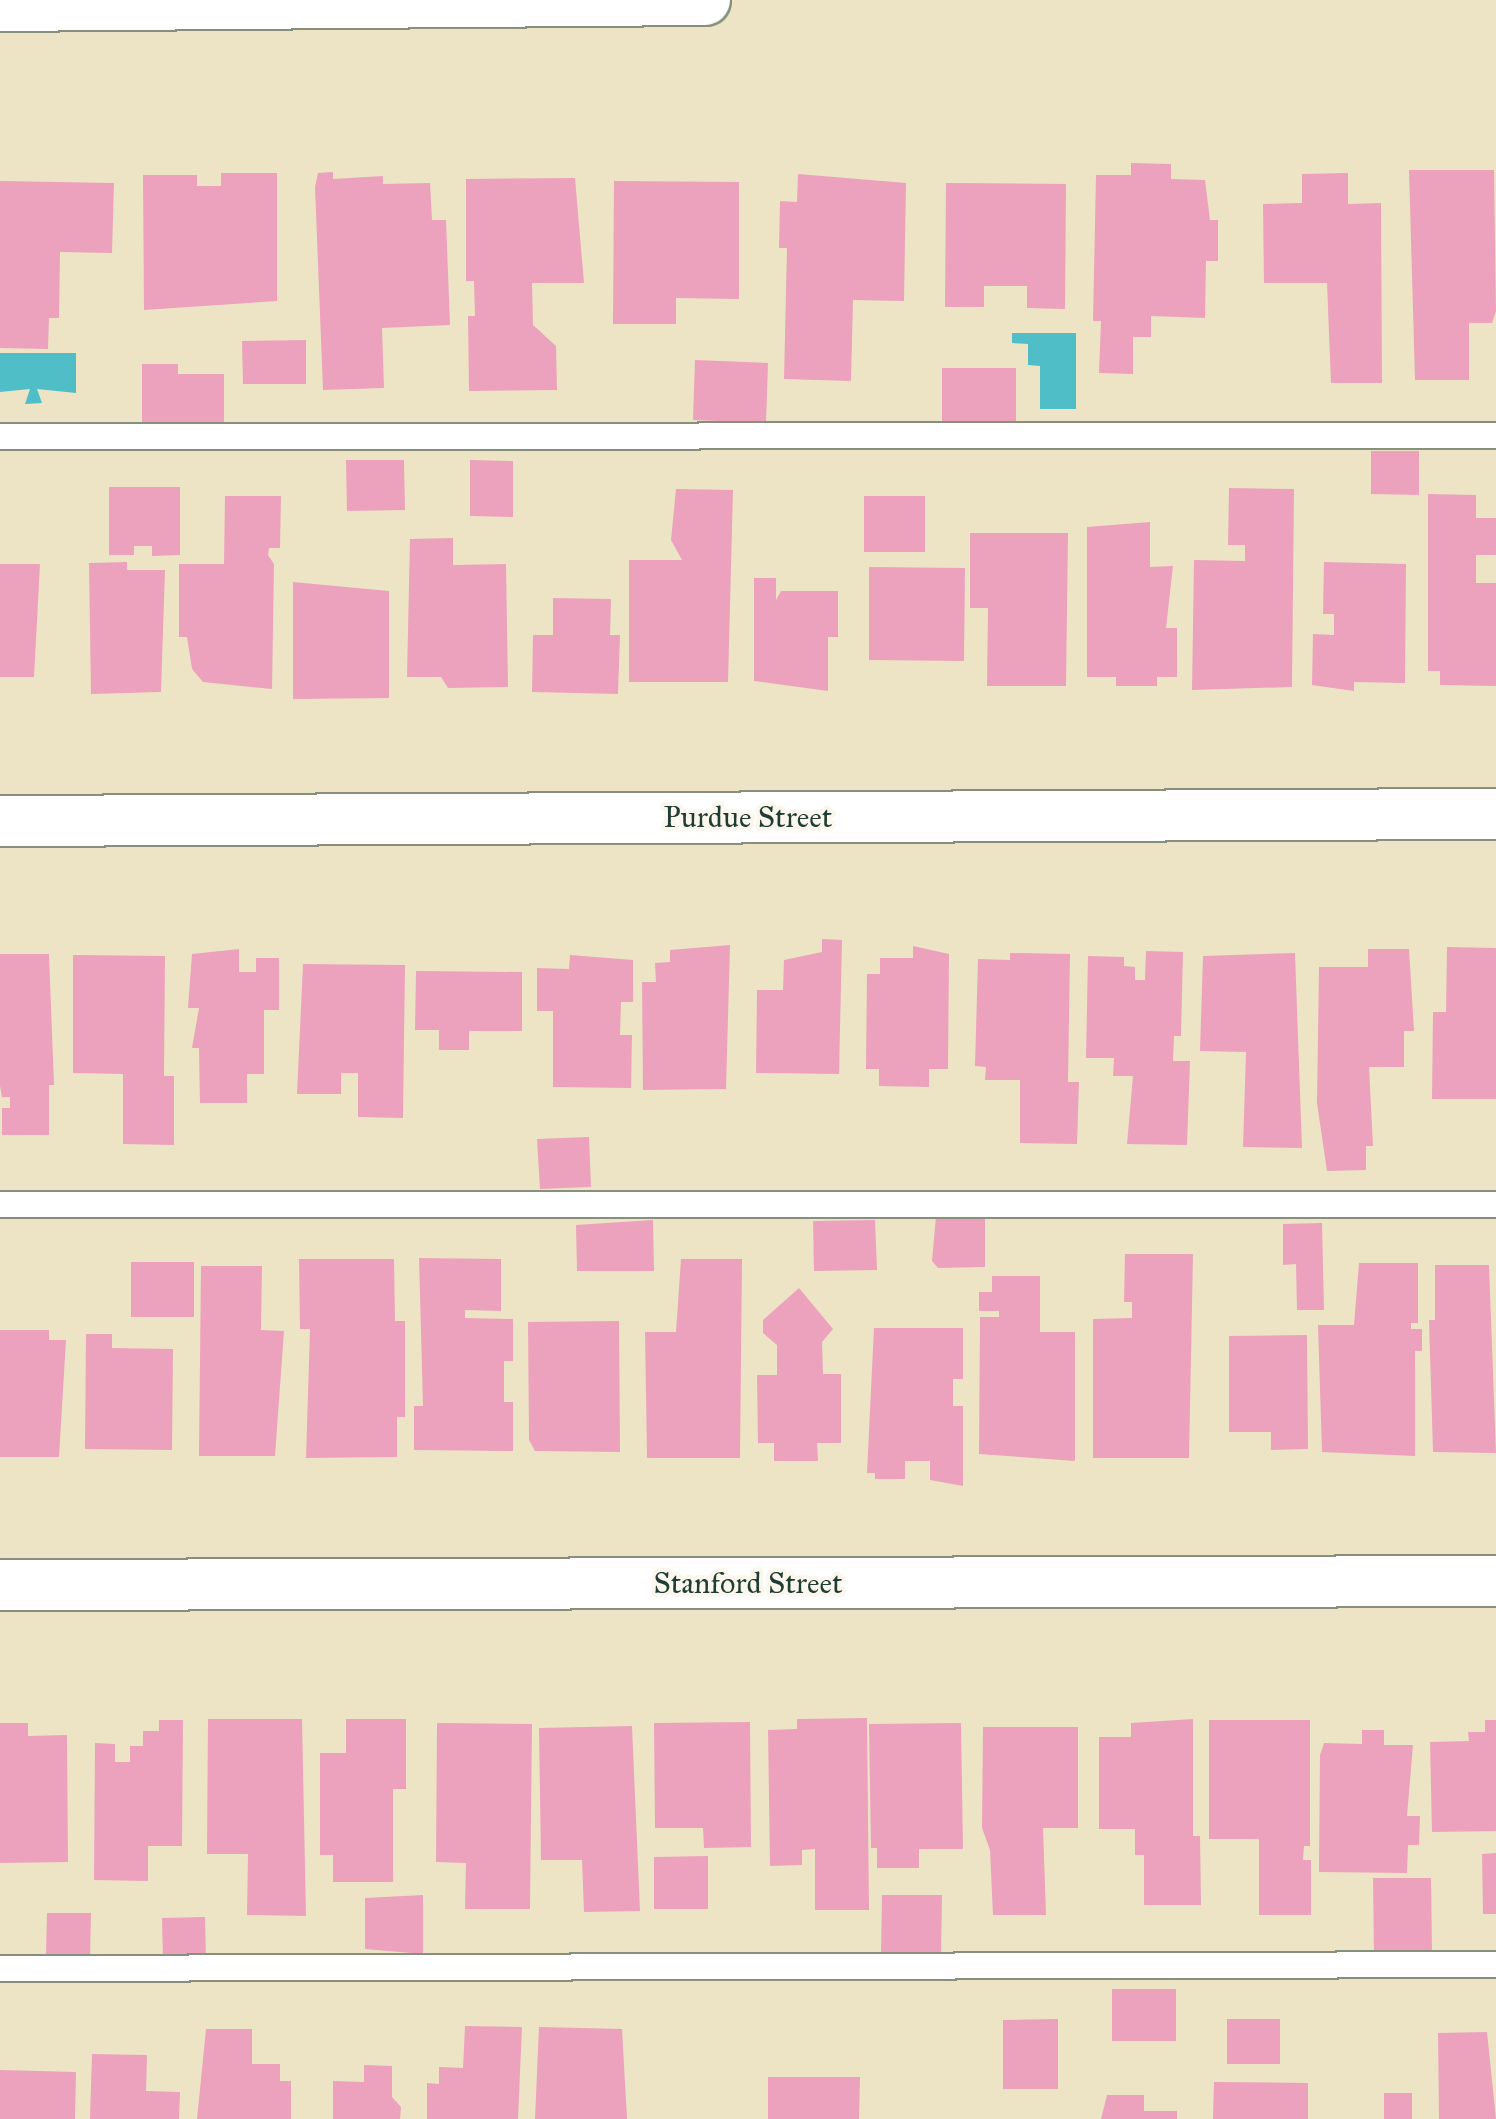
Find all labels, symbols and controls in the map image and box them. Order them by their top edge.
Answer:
street label: Purdue Street [664,799,832,835]
street label: Stanford Street [653,1565,843,1601]

